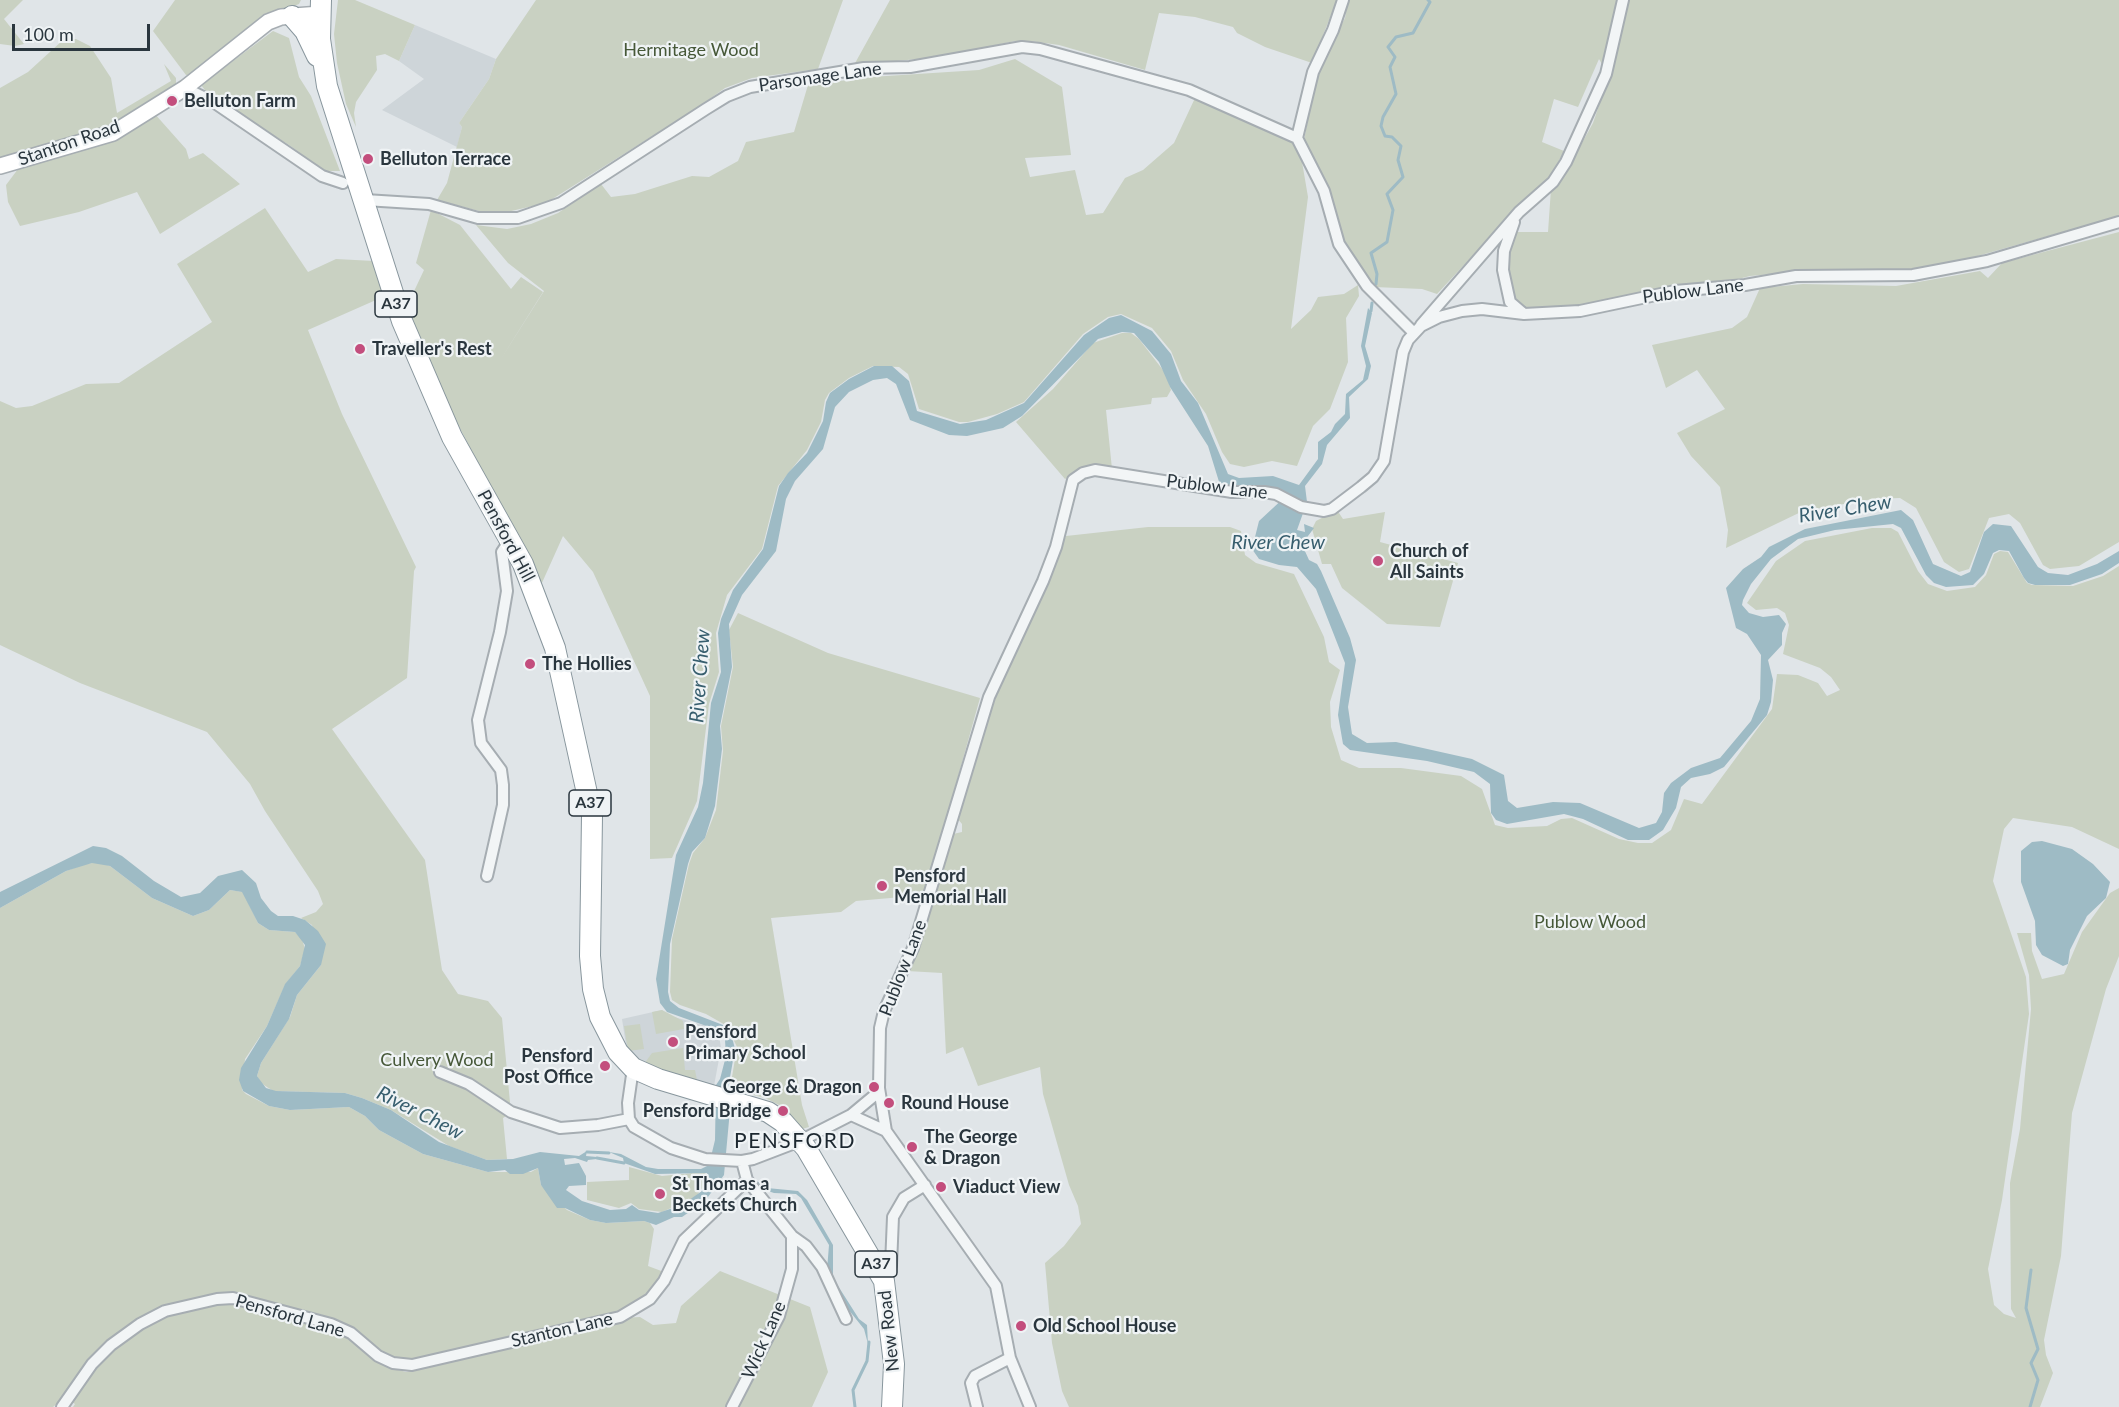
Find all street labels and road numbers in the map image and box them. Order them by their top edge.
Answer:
street label: Parsonage Lane [757,58,883,96]
street label: Stanton Road [15,116,123,170]
street label: Publow Lane [1641,274,1745,308]
road number: A37 [375,291,417,317]
street label: Publow Lane [1165,470,1269,504]
street label: Pensford Hill [473,486,539,586]
road number: A37 [569,790,611,816]
street label: Publow Lane [875,917,931,1019]
road number: A37 [855,1251,897,1277]
street label: New Road [874,1289,904,1373]
street label: Pensford Lane [233,1290,347,1342]
street label: Wick Lane [737,1298,791,1382]
street label: Stanton Lane [509,1308,615,1352]

